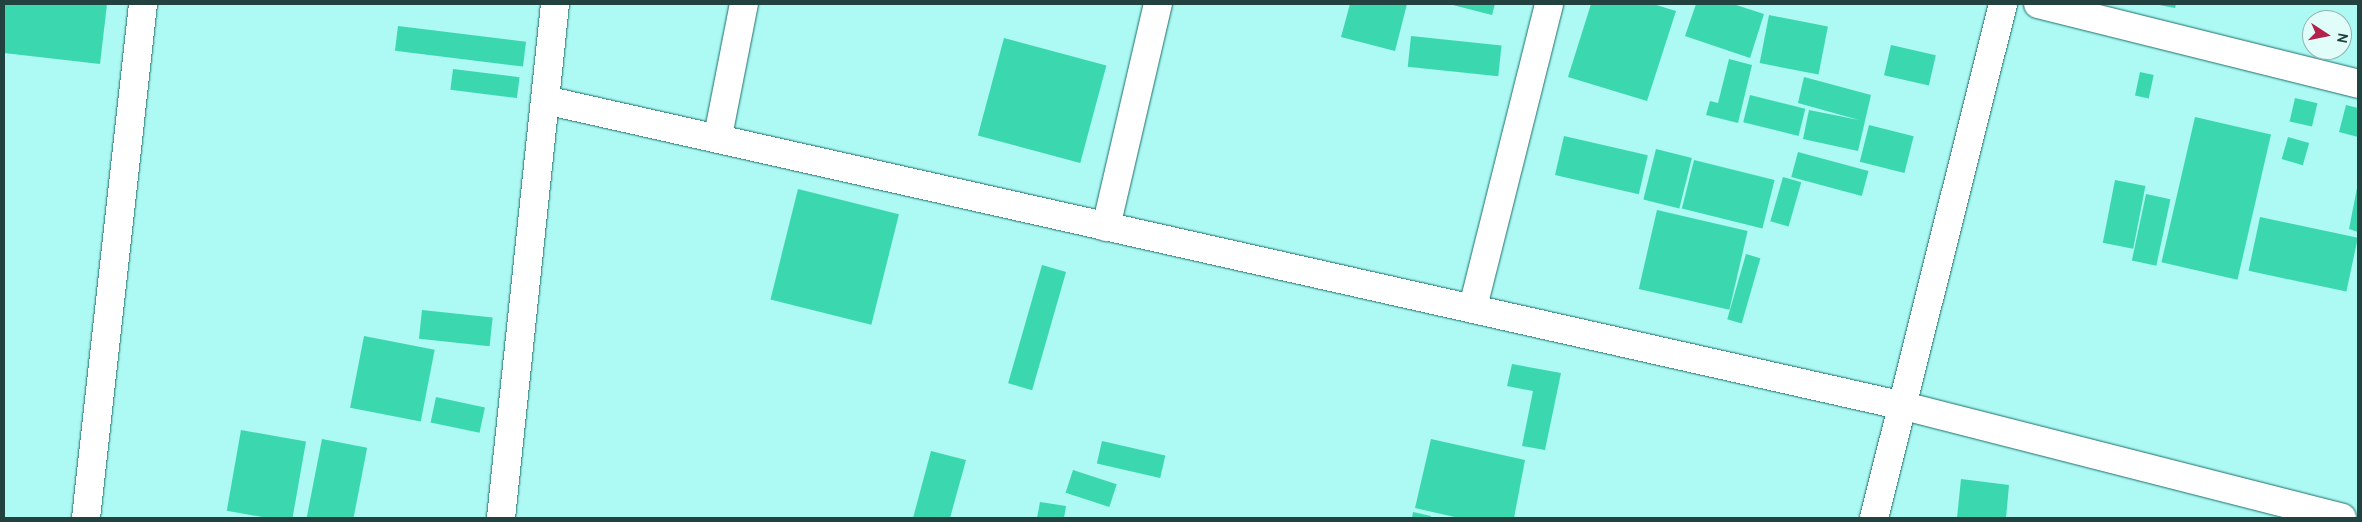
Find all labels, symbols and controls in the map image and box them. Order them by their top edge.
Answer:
north arrow [2302,10,2352,60]
text: N [2332,31,2351,44]

